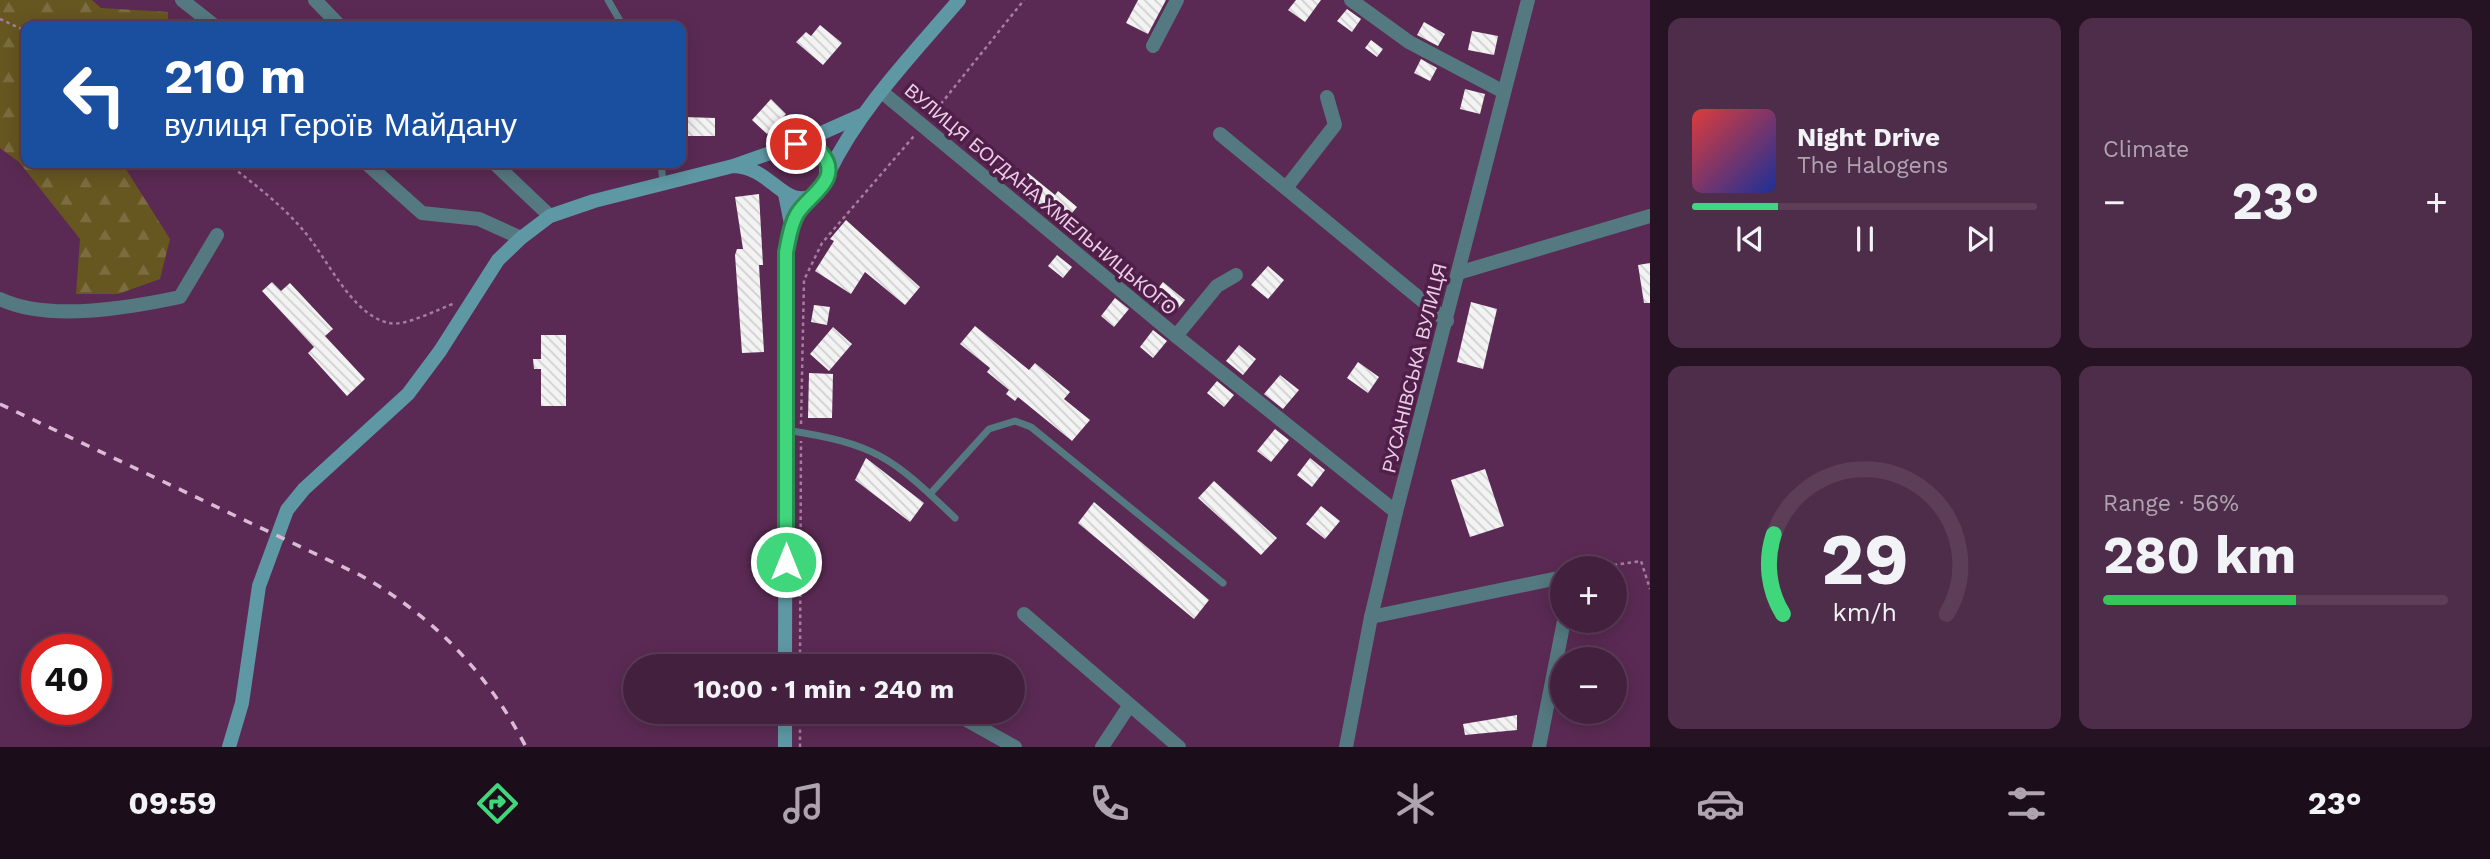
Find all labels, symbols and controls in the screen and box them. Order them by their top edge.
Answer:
text: 210 m [164,47,306,105]
icon: left [49,49,140,140]
street label: ВУЛИЦЯ БОГДАНА ХМЕЛЬНИЦЬКОГО [900,79,1181,320]
text: вулиця Героїв Майдану [164,106,517,144]
pin [766,114,826,174]
text: Night Drive [1797,122,1940,152]
icon: arrive [777,125,815,163]
text: Climate [2103,136,2189,163]
text: The Halogens [1797,152,1948,179]
text: 23° [2232,171,2319,232]
text: − [2103,180,2126,224]
text: + [2425,180,2448,224]
icon: previous [1731,220,1769,258]
icon: pause [1846,220,1884,258]
icon: next [1961,220,1999,258]
street label: РУСАНІВСЬКА ВУЛИЦЯ [1377,261,1452,475]
text: Range · 56% [2103,490,2239,517]
text: 29 [1820,516,1909,602]
position arrow [749,525,823,599]
text: 280 km [2103,525,2296,586]
map controls [1550,556,1627,724]
button: + [1550,556,1627,633]
text: km/h [1832,597,1897,626]
speed limit sign: 40 [21,634,112,725]
button: − [1550,647,1627,724]
text: 10:00 · 1 min · 240 m [694,674,954,704]
icon: directions [473,779,522,828]
icon: music [779,779,828,828]
icon: phone [1085,779,1134,828]
icon: climate [1391,779,1440,828]
icon: car [1696,779,1745,828]
icon: filters [2002,779,2051,828]
text: 09:59 [128,784,217,822]
text: 23° [2308,784,2362,822]

